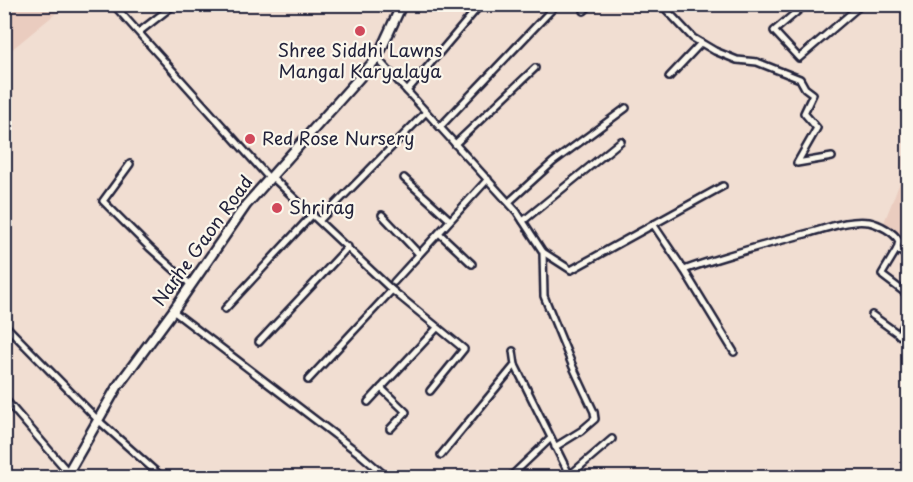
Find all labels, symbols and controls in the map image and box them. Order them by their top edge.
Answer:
marker: Shree Siddhi Lawns Mangal Karyalaya [353,24,367,38]
place label: Shree Siddhi Lawns Mangal Karyalaya [277,36,443,84]
place label: Red Rose Nursery [262,124,414,151]
marker: Red Rose Nursery [243,132,257,146]
street label: Narhe Gaon Road [145,169,258,311]
place label: Shrirag [289,193,355,220]
marker: Shrirag [270,201,284,215]

